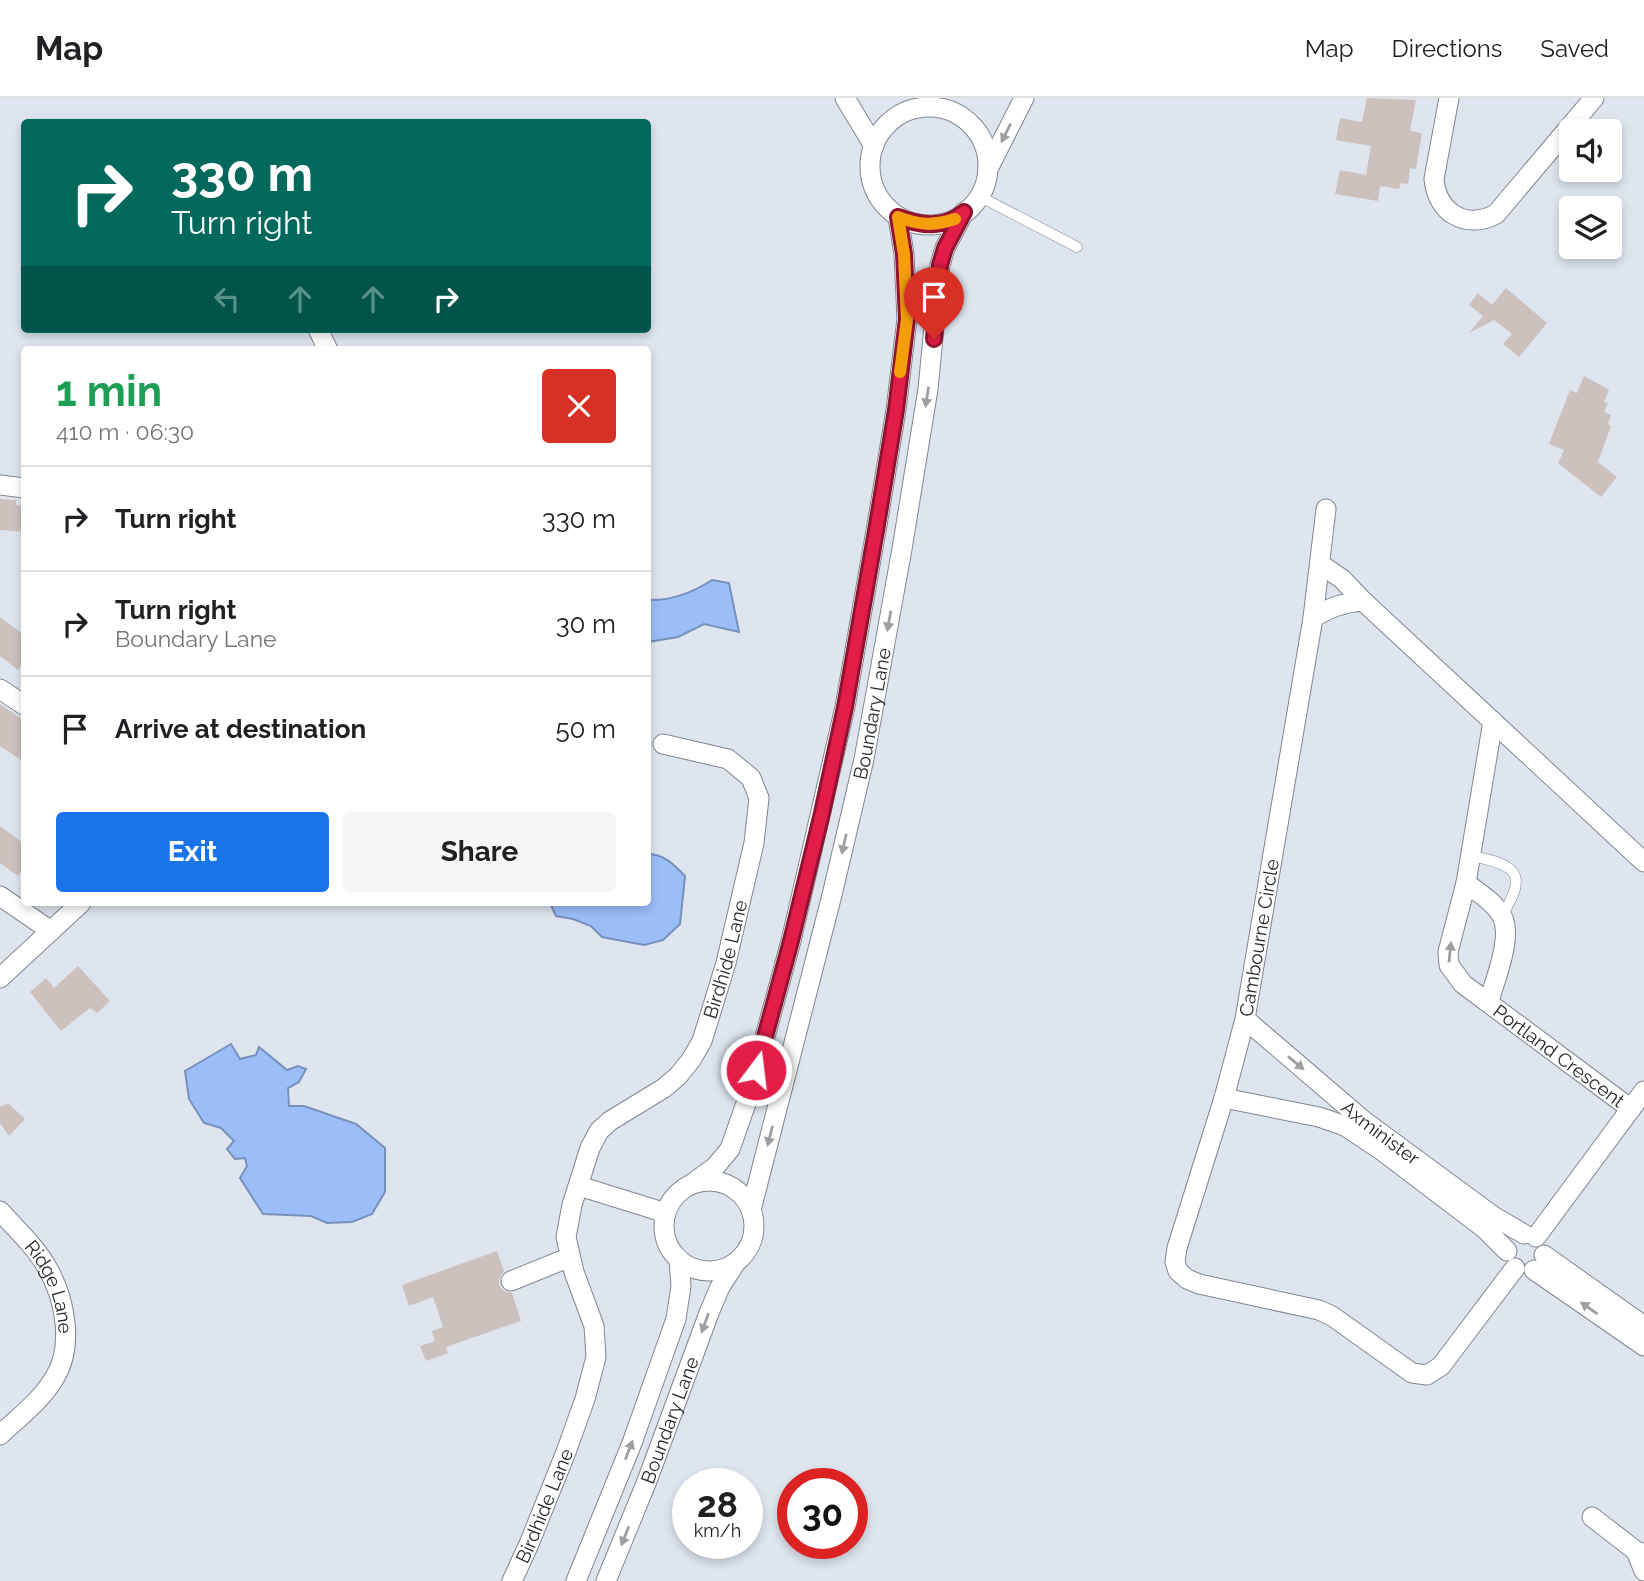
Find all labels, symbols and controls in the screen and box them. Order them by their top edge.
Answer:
text: Map [35,29,103,68]
text: Map [1305,34,1354,63]
text: Directions [1392,34,1502,63]
text: Saved [1540,34,1609,63]
map controls [1559,119,1622,259]
button: sound [1559,119,1622,182]
one-way arrow [1000,123,1011,143]
text: 330 m [171,145,313,202]
icon: right [56,147,147,238]
button: layers [1559,196,1622,259]
text: Turn right [171,204,312,241]
pin [904,267,964,339]
icon: arrive [915,278,953,316]
icon: left [208,280,246,318]
icon: ahead [281,280,319,318]
icon: ahead [354,280,392,318]
icon: right [427,280,465,318]
text: 1 min [56,367,162,416]
button: close [542,369,616,443]
one-way arrow [921,386,932,408]
text: 410 m · 06:30 [56,418,194,445]
icon: right [56,500,94,538]
text: Turn right [115,504,236,534]
text: 330 m [542,504,616,534]
text: Turn right [115,595,236,625]
icon: right [56,605,94,643]
text: 30 m [556,609,616,639]
one-way arrow [883,610,894,632]
text: Boundary Lane [115,625,277,652]
street label: Boundary Lane [849,646,895,782]
icon: arrive [56,710,94,748]
text: Arrive at destination [115,714,366,744]
text: 50 m [555,714,616,744]
button: Exit [56,812,329,892]
button: Share [343,812,616,892]
one-way arrow [838,833,849,855]
street label: Cambourne Circle [1235,857,1283,1018]
street label: Birdhide Lane [699,898,751,1021]
one-way arrow [1445,941,1456,963]
street label: Portland Crescent [1489,1000,1630,1112]
position arrow [719,1033,793,1107]
one-way arrow [1288,1055,1305,1070]
street label: Axminister [1337,1096,1424,1170]
one-way arrow [764,1125,775,1147]
street label: Ridge Lane [21,1236,77,1334]
one-way arrow [1580,1301,1598,1315]
one-way arrow [699,1312,710,1333]
street label: Boundary Lane [636,1354,703,1487]
one-way arrow [624,1439,635,1460]
street label: Birdhide Lane [511,1445,577,1566]
speed limit sign: 30 [777,1468,868,1559]
text: 28 [697,1484,738,1525]
text: km/h [694,1520,741,1541]
one-way arrow [619,1525,630,1546]

